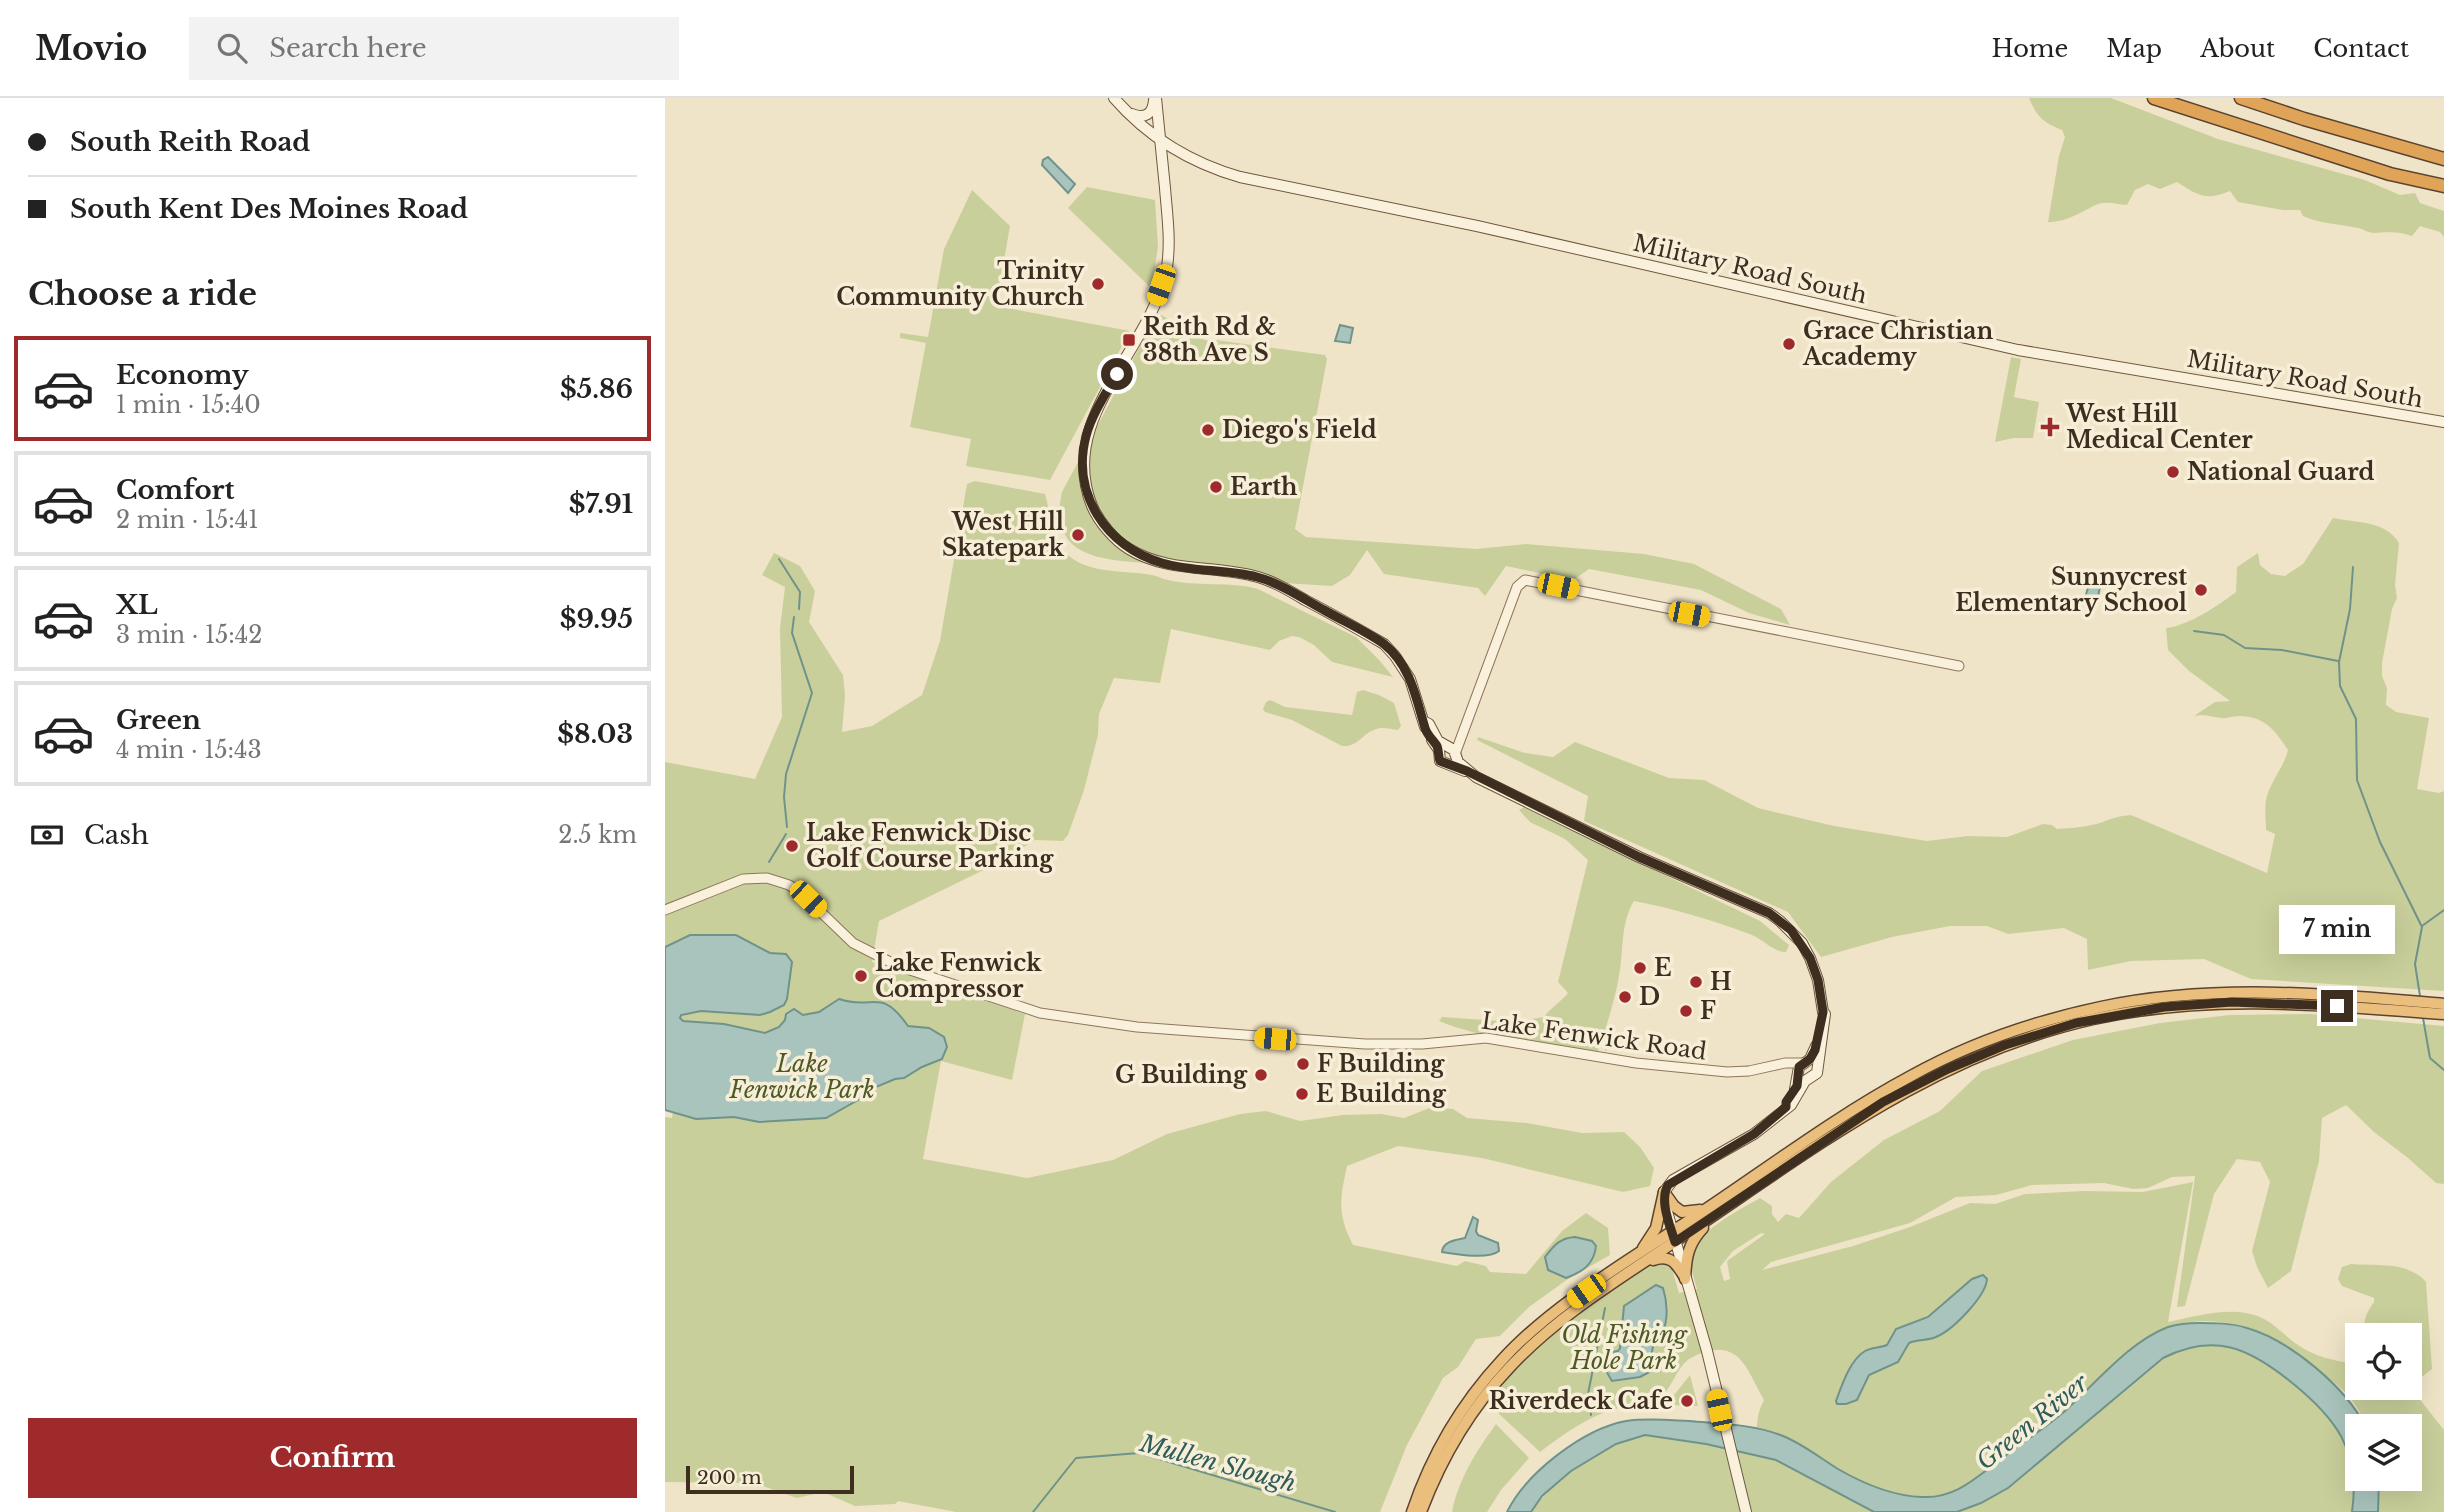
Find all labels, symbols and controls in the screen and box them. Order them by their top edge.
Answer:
search box [189,17,679,80]
text: Movio [35,28,147,69]
icon: search [213,29,251,67]
text: Search here [269,32,427,64]
text: Home [1992,34,2068,63]
text: Map [2106,34,2162,63]
text: About [2200,34,2275,63]
text: Contact [2313,34,2409,63]
text: South Reith Road [70,126,310,158]
text: South Kent Des Moines Road [70,193,468,225]
street label: Military Road South [1630,228,1870,310]
place label: Trinity Community Church [836,257,1085,311]
car [1145,262,1178,308]
text: Choose a ride [28,274,257,314]
marker: Trinity Community Church [1090,276,1106,292]
place label: Reith Rd & 38th Ave S [1143,313,1276,367]
place label: Grace Christian Academy [1802,317,1993,371]
marker: Reith Rd & 38th Ave S [1121,332,1137,348]
marker: Grace Christian Academy [1781,336,1797,352]
street label: Military Road South [2185,344,2425,414]
icon: car [32,357,95,420]
route start [1101,358,1133,390]
text: Economy [116,359,249,391]
text: $5.86 [560,373,633,405]
text: 1 min · 15:40 [116,391,261,419]
place label: West Hill Medical Center [2065,400,2253,454]
place label: Diego's Field [1222,416,1377,444]
marker: West Hill Medical Center [2040,417,2060,437]
marker: Diego's Field [1200,422,1216,438]
place label: National Guard [2187,458,2375,486]
marker: National Guard [2165,464,2181,480]
icon: car [32,472,95,535]
place label: Earth [1230,473,1298,501]
text: Comfort [116,474,234,506]
marker: Earth [1208,479,1224,495]
text: $7.91 [569,488,633,520]
text: 2 min · 15:41 [116,506,259,534]
place label: West Hill Skatepark [942,508,1065,562]
marker: West Hill Skatepark [1070,527,1086,543]
place label: Sunnycrest Elementary School [1955,563,2187,617]
car [1536,571,1581,601]
marker: Sunnycrest Elementary School [2193,582,2209,598]
icon: car [32,587,95,650]
text: XL [116,589,158,621]
car [1667,600,1712,628]
text: $9.95 [560,603,633,635]
text: 3 min · 15:42 [116,621,262,649]
icon: car [32,702,95,765]
text: Green [116,704,201,736]
text: $8.03 [557,718,633,750]
text: 4 min · 15:43 [116,736,262,764]
icon: cash [28,816,66,854]
text: Cash [84,819,149,851]
place label: Lake Fenwick Disc Golf Course Parking [806,819,1054,873]
text: 2.5 km [558,821,637,849]
marker: Lake Fenwick Disc Golf Course Parking [784,838,800,854]
car [786,877,831,921]
callout: 7 min [2279,904,2395,954]
text: 7 min [2303,915,2371,943]
place label: Lake Fenwick Compressor [875,949,1042,1003]
place label: E [1654,954,1672,982]
marker: E [1632,960,1648,976]
marker: Lake Fenwick Compressor [853,968,869,984]
place label: H [1710,968,1732,996]
marker: H [1688,974,1704,990]
place label: D [1639,983,1660,1011]
marker: D [1617,989,1633,1005]
route end [2321,990,2353,1022]
place label: F [1700,997,1716,1025]
marker: F [1678,1003,1694,1019]
street label: Lake Fenwick Road [1480,1006,1708,1066]
car [1254,1027,1297,1051]
park label: Lake Fenwick Park [728,1050,875,1104]
place label: F Building [1317,1050,1445,1078]
marker: F Building [1295,1056,1311,1072]
place label: G Building [1115,1061,1248,1089]
marker: G Building [1253,1067,1269,1083]
place label: E Building [1316,1080,1447,1108]
marker: E Building [1294,1086,1310,1102]
car [1563,1270,1610,1312]
park label: Old Fishing Hole Park [1561,1321,1688,1375]
map controls [2345,1323,2422,1491]
button: locate [2345,1323,2422,1400]
water label: Green River [1970,1368,2094,1476]
place label: Riverdeck Cafe [1489,1387,1673,1415]
car [1705,1387,1734,1433]
marker: Riverdeck Cafe [1679,1393,1695,1409]
button: layers [2345,1414,2422,1491]
button: Confirm [28,1418,637,1498]
water label: Mullen Slough [1136,1428,1299,1498]
scale bar [686,1463,854,1495]
text: 200 m [697,1466,762,1489]

